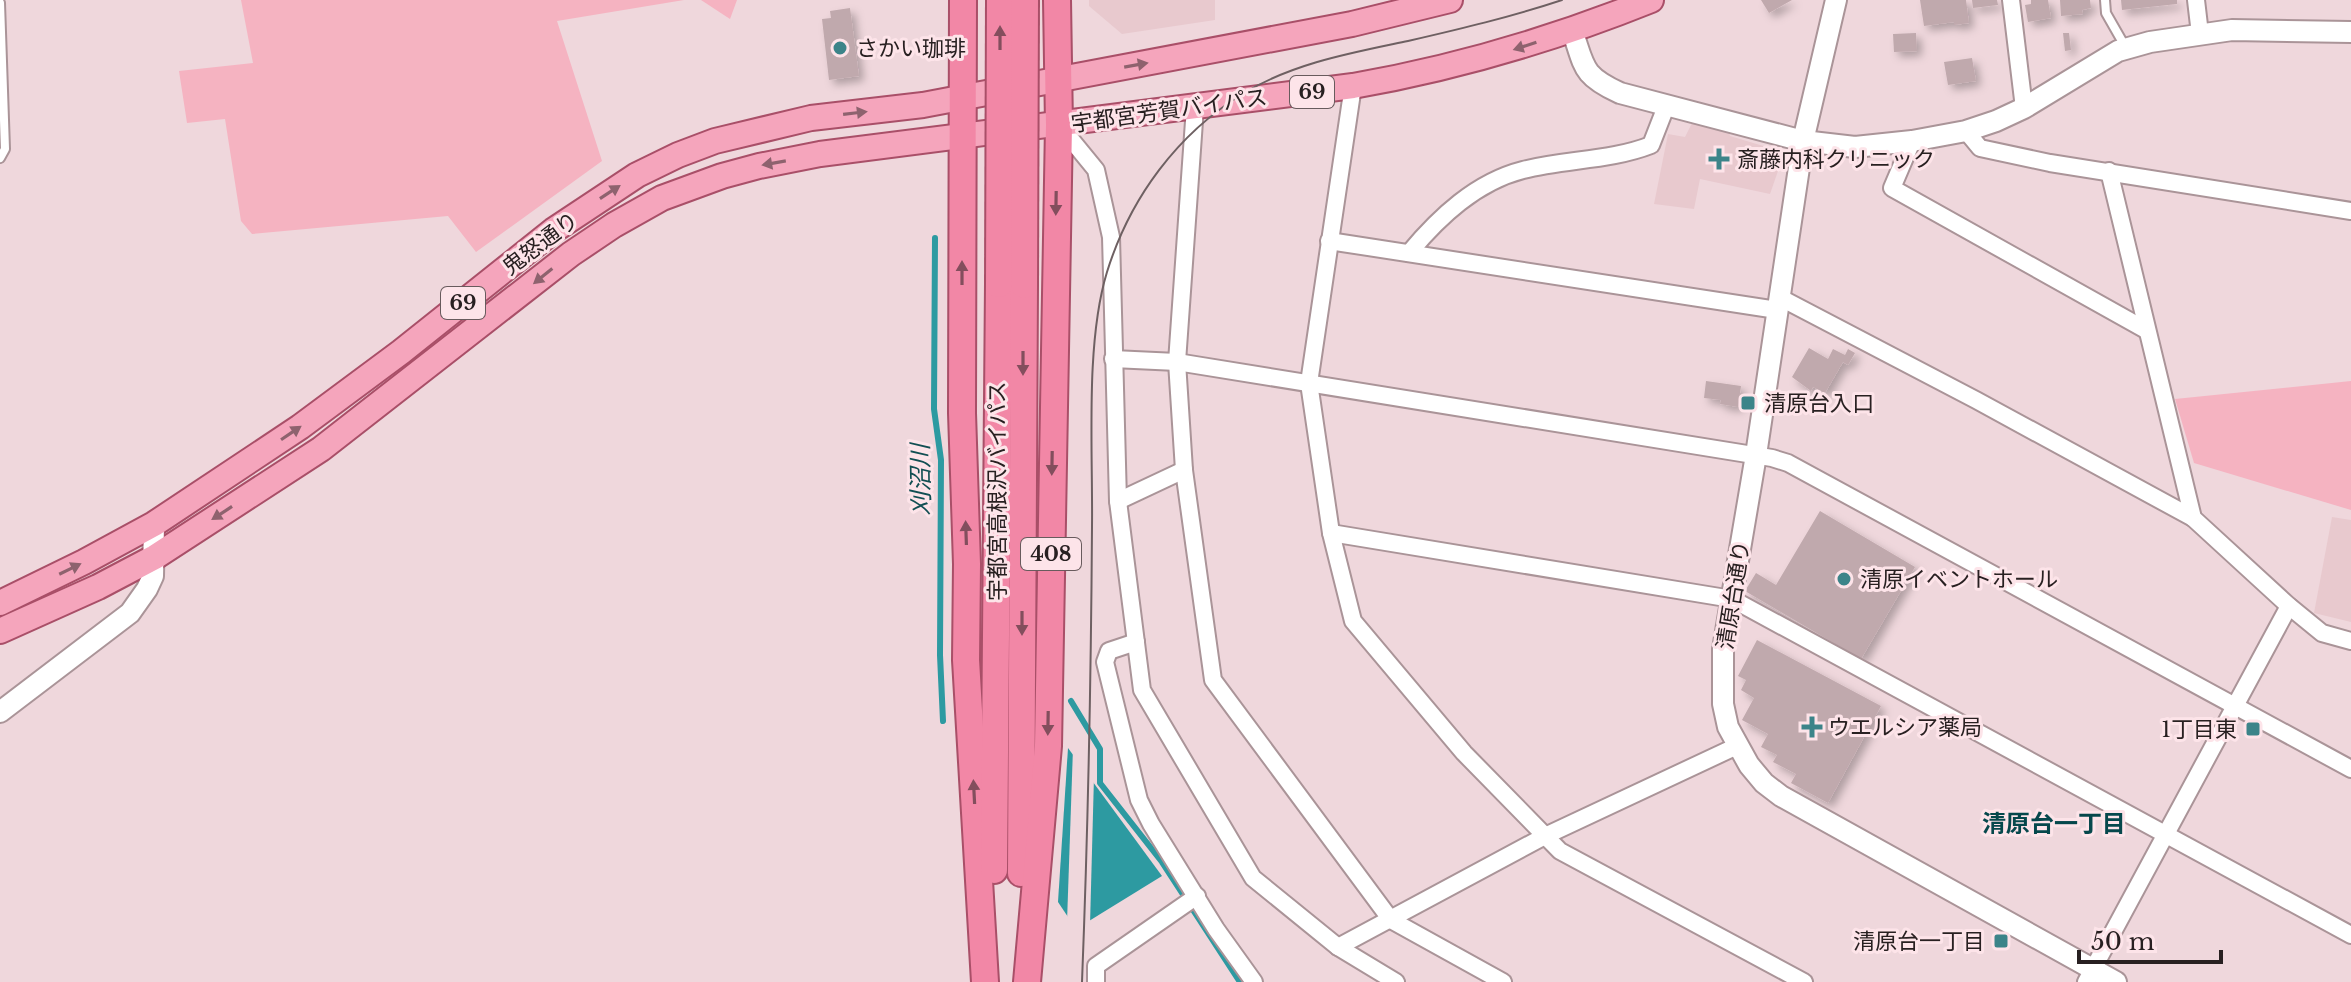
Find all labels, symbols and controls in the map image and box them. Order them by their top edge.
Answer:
one-way arrow [994,25,1006,50]
place label: さかい珈琲 [856,35,966,62]
marker: さかい珈琲 [831,39,849,57]
one-way arrow [1512,40,1536,52]
one-way arrow [1124,58,1149,70]
road number: 69 [1290,76,1334,108]
street label: 宇都宮芳賀バイパス [1069,83,1269,138]
one-way arrow [843,106,868,119]
place label: 斎藤内科クリニック [1737,146,1935,173]
marker: 斎藤内科クリニック [1708,148,1730,170]
one-way arrow [761,157,786,169]
one-way arrow [600,184,621,199]
one-way arrow [1050,191,1062,216]
street label: 鬼怒通り [497,206,584,281]
one-way arrow [956,260,968,285]
one-way arrow [533,267,553,284]
road number: 69 [441,287,485,319]
one-way arrow [1017,351,1029,376]
street label: 宇都宮高根沢バイパス [984,381,1011,601]
place label: 清原台入口 [1764,390,1874,417]
marker: 清原台入口 [1739,394,1757,412]
one-way arrow [281,426,302,441]
water label: 刈沼川 [905,441,936,516]
one-way arrow [1046,451,1058,476]
one-way arrow [211,506,233,520]
one-way arrow [960,520,973,545]
road number: 408 [1021,538,1081,570]
street label: 清原台通り [1712,539,1755,652]
one-way arrow [59,562,82,576]
place label: 清原イベントホール [1860,566,2058,593]
marker: 清原イベントホール [1835,570,1853,588]
one-way arrow [1016,611,1028,636]
one-way arrow [1042,711,1054,736]
place label: ウエルシア薬局 [1828,714,1982,741]
place label: 1丁目東 [2161,716,2237,743]
marker: ウエルシア薬局 [1803,718,1821,736]
marker: 1丁目東 [2244,720,2262,738]
one-way arrow [967,779,980,804]
district label: 清原台一丁目 [1982,809,2126,838]
scale bar [2079,914,2221,964]
text: 50 m [2091,927,2155,956]
place label: 清原台一丁目 [1853,928,1985,955]
marker: 清原台一丁目 [1992,932,2010,950]

